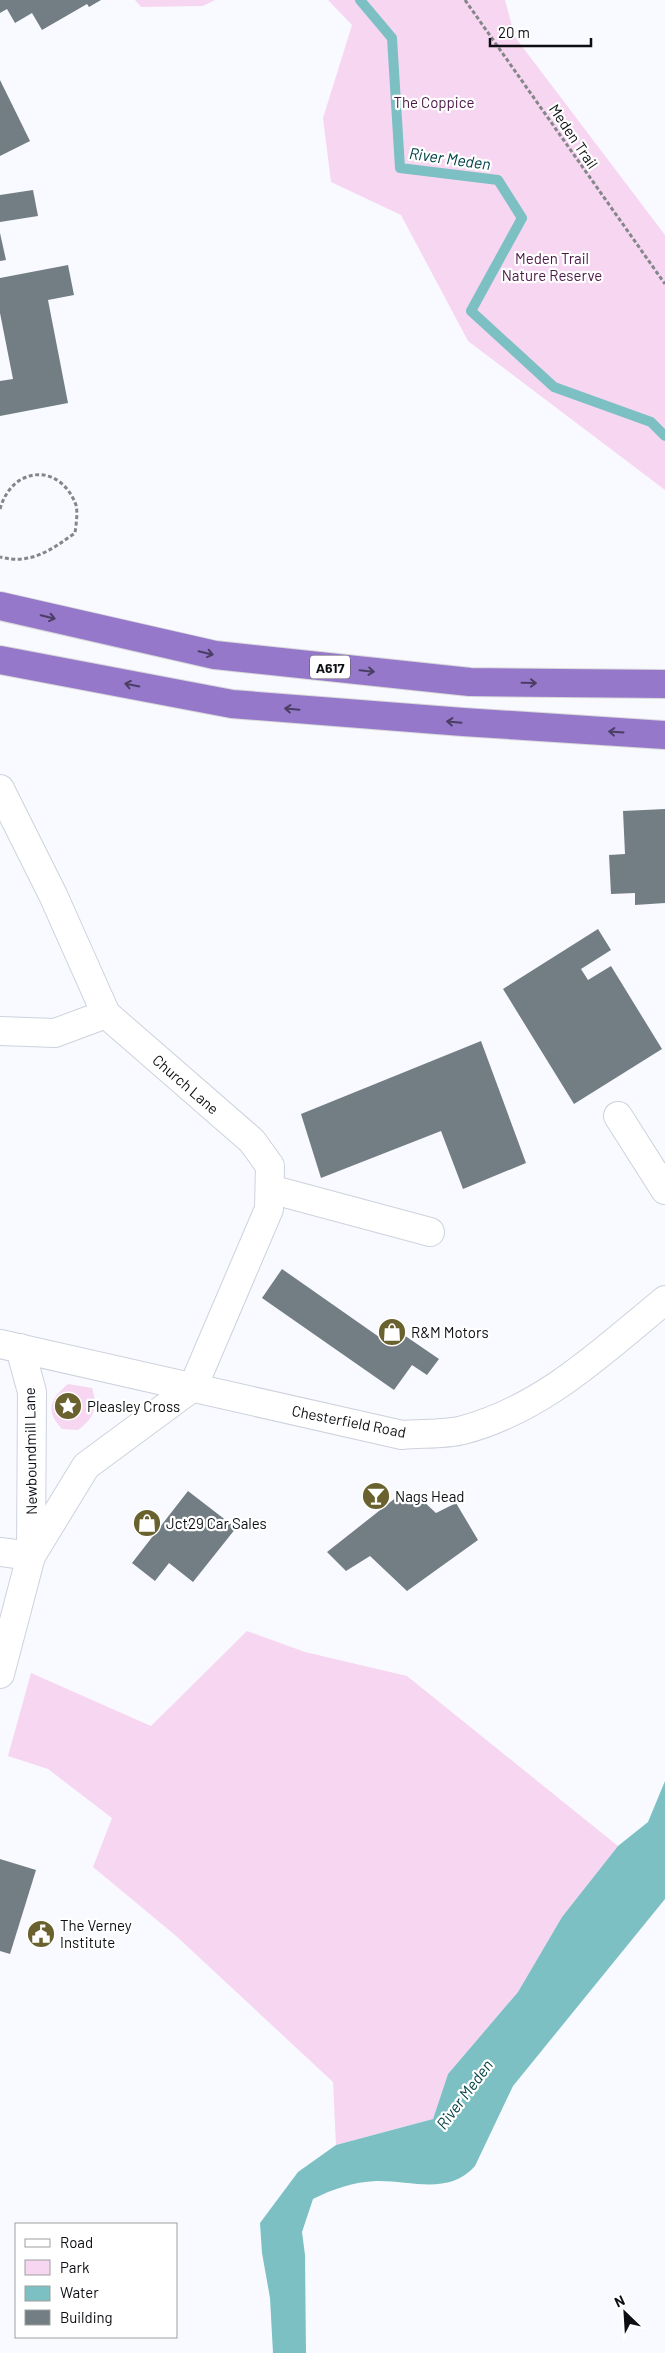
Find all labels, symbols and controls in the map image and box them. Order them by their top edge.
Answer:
scale bar [490,15,591,47]
text: 20 m [498,23,530,41]
park label: The Coppice [394,93,474,111]
street label: Meden Trail [546,100,602,172]
water label: River Meden [408,143,492,173]
park label: Meden Trail Nature Reserve [502,249,602,284]
one-way arrow [39,613,55,622]
one-way arrow [197,649,213,658]
road number: A617 [310,656,350,679]
one-way arrow [359,666,375,676]
one-way arrow [521,678,537,687]
one-way arrow [124,679,140,689]
one-way arrow [284,704,300,713]
one-way arrow [446,717,462,726]
one-way arrow [609,727,625,736]
street label: Church Lane [149,1050,223,1118]
shop icon: R&M Motors [377,1317,407,1347]
place label: R&M Motors [411,1323,489,1341]
street label: Newboundmill Lane [20,1387,40,1515]
place icon: Pleasley Cross [53,1391,83,1421]
place label: Pleasley Cross [87,1397,180,1415]
street label: Chesterfield Road [290,1401,408,1441]
bar icon: Nags Head [361,1481,391,1511]
place label: Nags Head [395,1487,465,1505]
shop icon: Jct29 Car Sales [132,1508,162,1538]
place label: Jct29 Car Sales [166,1514,267,1532]
place label: The Verney Institute [60,1916,132,1951]
public building icon: The Verney Institute [26,1919,56,1949]
water label: River Meden [432,2056,496,2132]
legend [15,2223,178,2338]
text: Road [60,2233,93,2251]
text: Park [60,2258,90,2276]
text: Water [60,2283,99,2301]
north arrow [600,2288,650,2338]
text: N [611,2291,627,2310]
text: Building [60,2308,113,2326]

